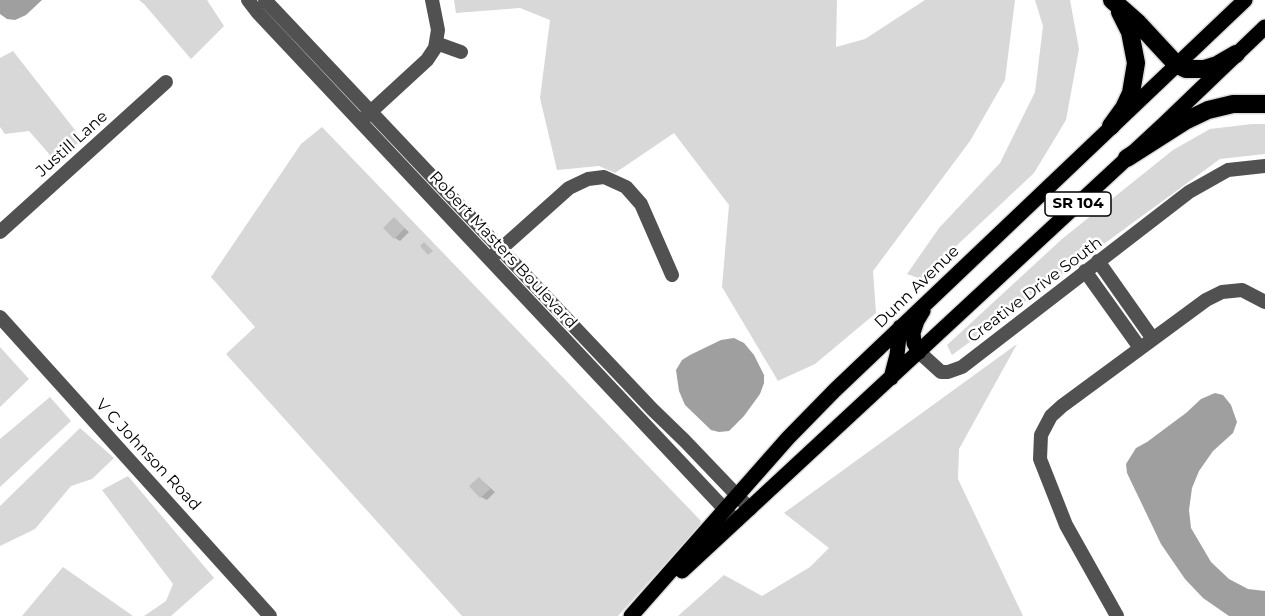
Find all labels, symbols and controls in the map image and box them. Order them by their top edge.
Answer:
street label: Justill Lane [32,107,112,181]
street label: Robert Masters Boulevard [425,167,581,333]
road number: SR 104 [1045,192,1111,216]
street label: Creative Drive South [964,233,1106,347]
street label: Dunn Avenue [871,242,963,332]
street label: V C Johnson Road [91,395,205,515]

